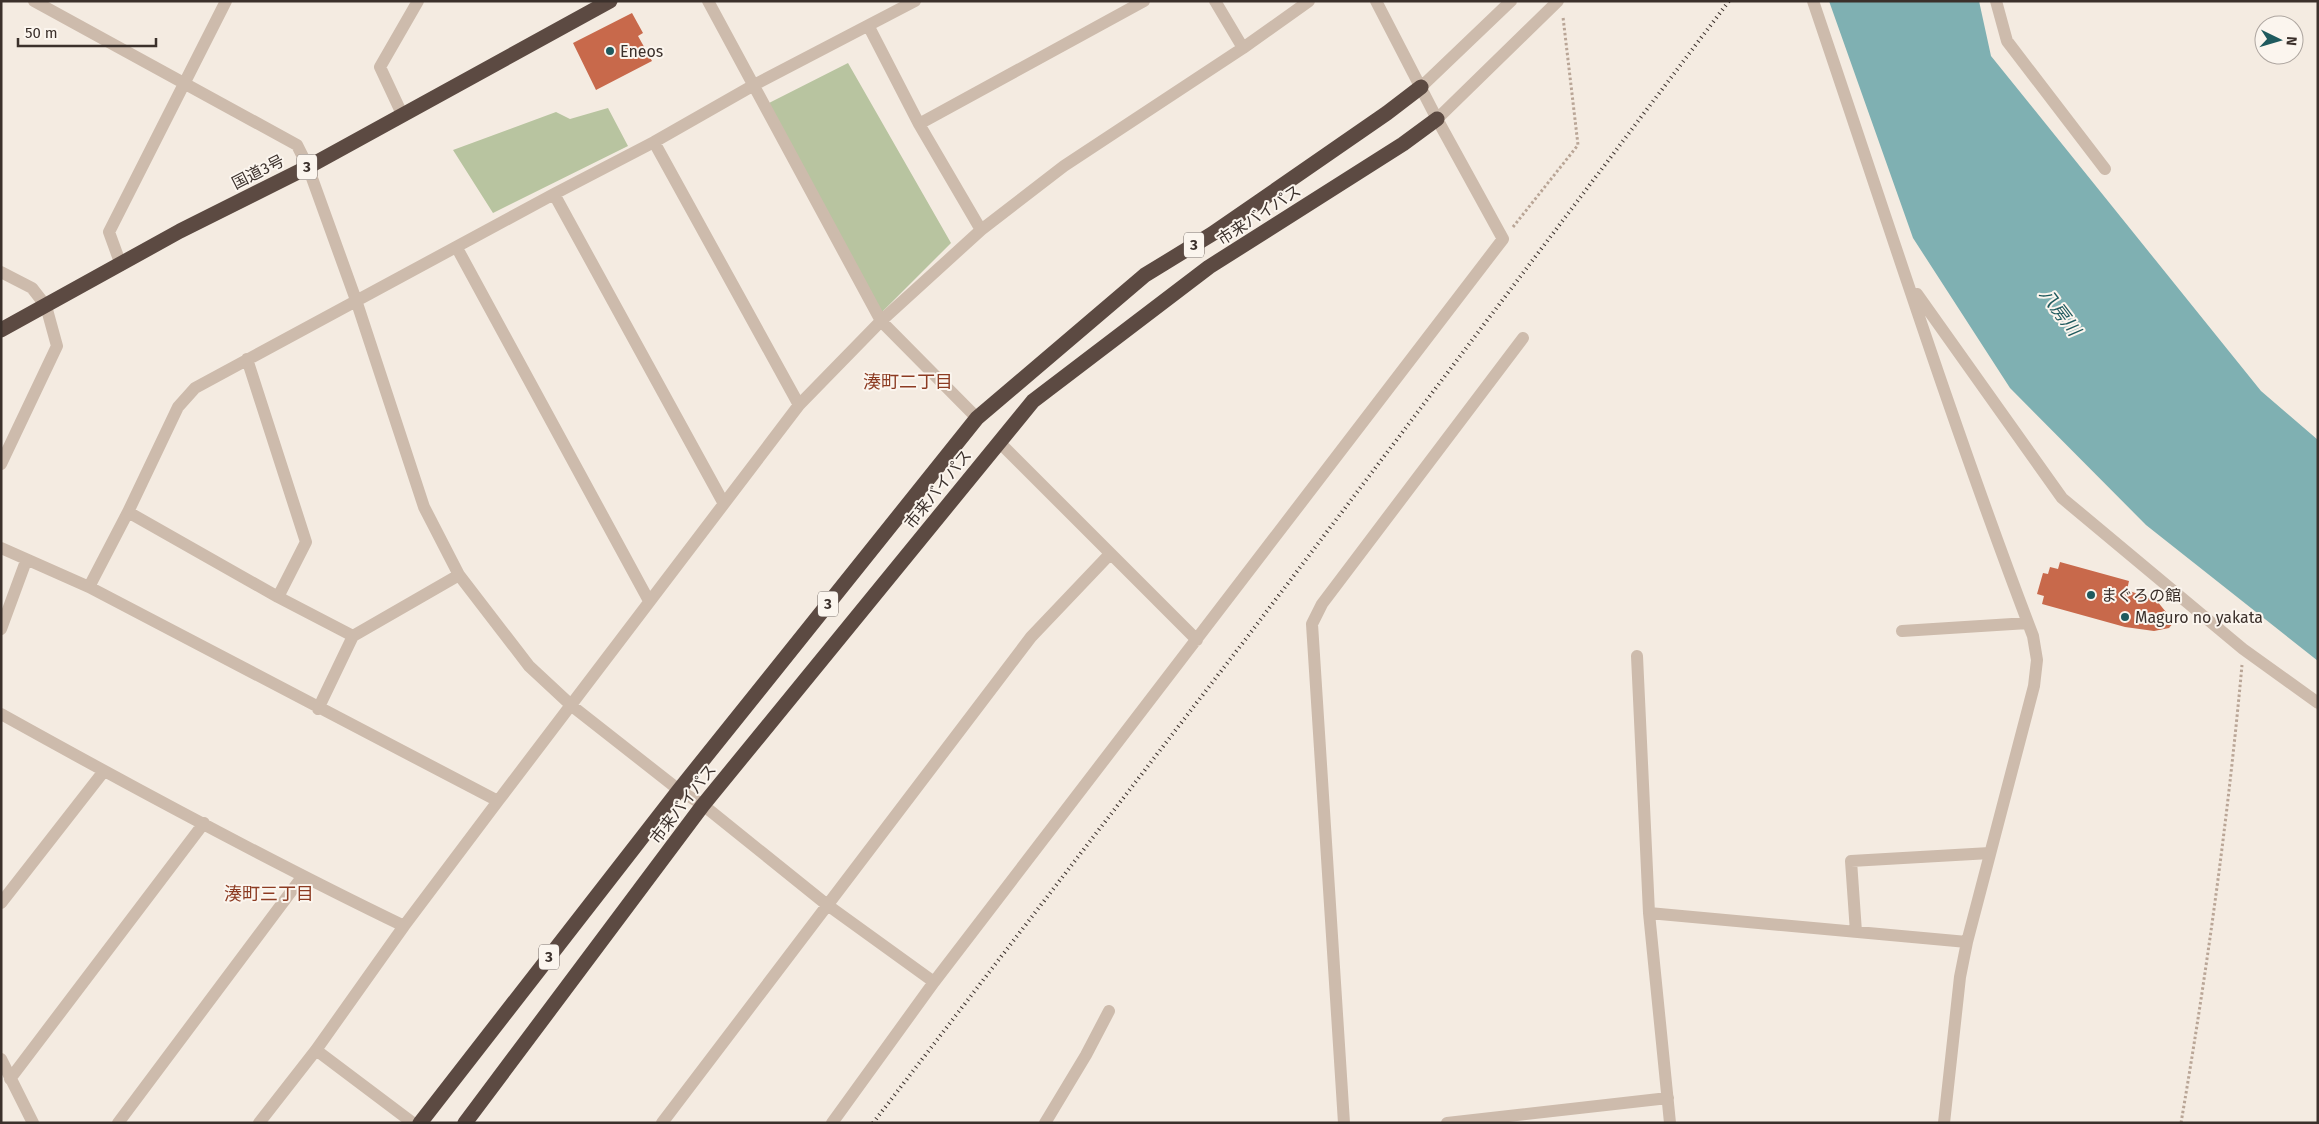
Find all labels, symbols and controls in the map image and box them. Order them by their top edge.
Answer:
scale bar [18,15,155,47]
north arrow [2254,15,2304,65]
text: 50 m [25,24,58,42]
text: N [2283,36,2300,46]
place label: Eneos [620,42,663,61]
marker: Eneos [604,45,616,57]
street label: 国道3号 [229,151,287,193]
road number: 3 [297,154,317,180]
street label: 市来バイパス [1214,181,1304,249]
road number: 3 [1184,232,1204,258]
water label: 八房川 [2035,284,2086,342]
district label: 湊町二丁目 [863,371,953,393]
street label: 市来バイパス [901,446,975,532]
place label: まぐろの館 [2101,586,2181,605]
marker: まぐろの館 [2085,589,2097,601]
road number: 3 [818,592,838,616]
place label: Maguro no yakata [2135,608,2263,627]
marker: Maguro no yakata [2119,611,2131,623]
street label: 市来バイパス [646,760,720,848]
district label: 湊町三丁目 [224,883,314,905]
road number: 3 [539,944,559,970]

